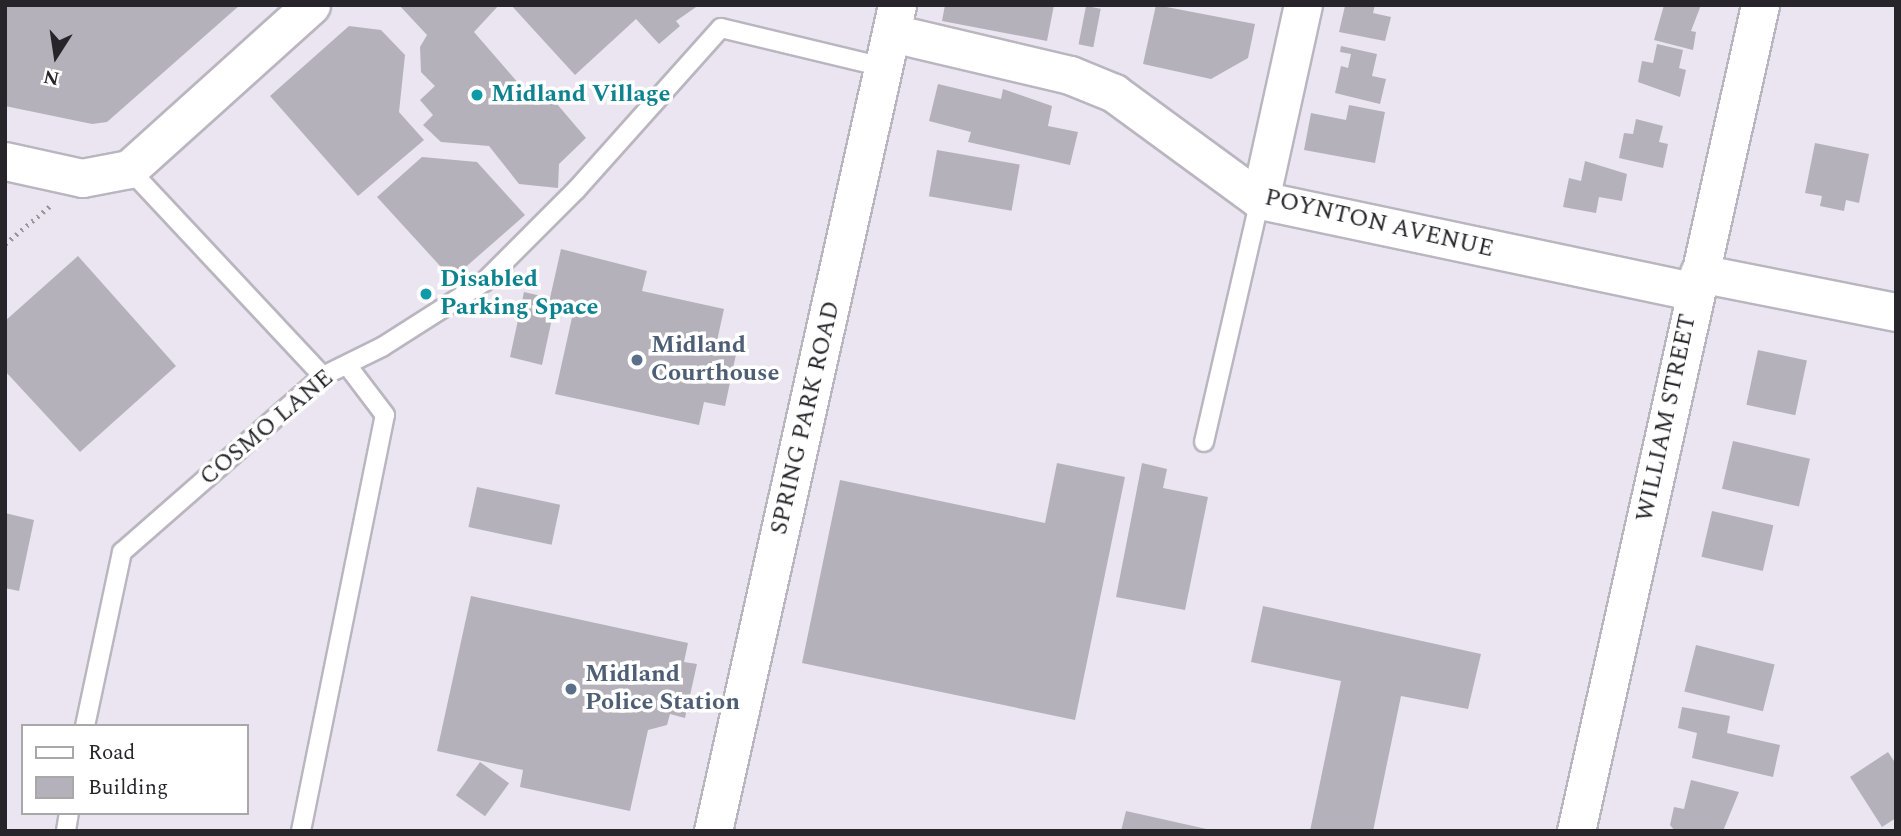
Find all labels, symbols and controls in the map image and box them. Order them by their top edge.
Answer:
north arrow [21,21,91,91]
text: N [41,61,62,93]
place label: Midland Village [491,81,671,109]
marker: Midland Village [469,87,485,103]
street label: POYNTON AVENUE [1262,184,1496,264]
place label: Disabled Parking Space [440,266,598,322]
marker: Disabled Parking Space [418,286,434,302]
street label: SPRING PARK ROAD [765,299,847,537]
street label: WILLIAM STREET [1631,312,1703,524]
place label: Midland Courthouse [651,332,779,388]
marker: Midland Courthouse [629,352,645,368]
street label: COSMO LANE [195,364,339,492]
place label: Midland Police Station [585,661,740,717]
marker: Midland Police Station [563,681,579,697]
legend [21,724,248,815]
text: Road [88,737,135,769]
text: Building [88,772,168,804]

